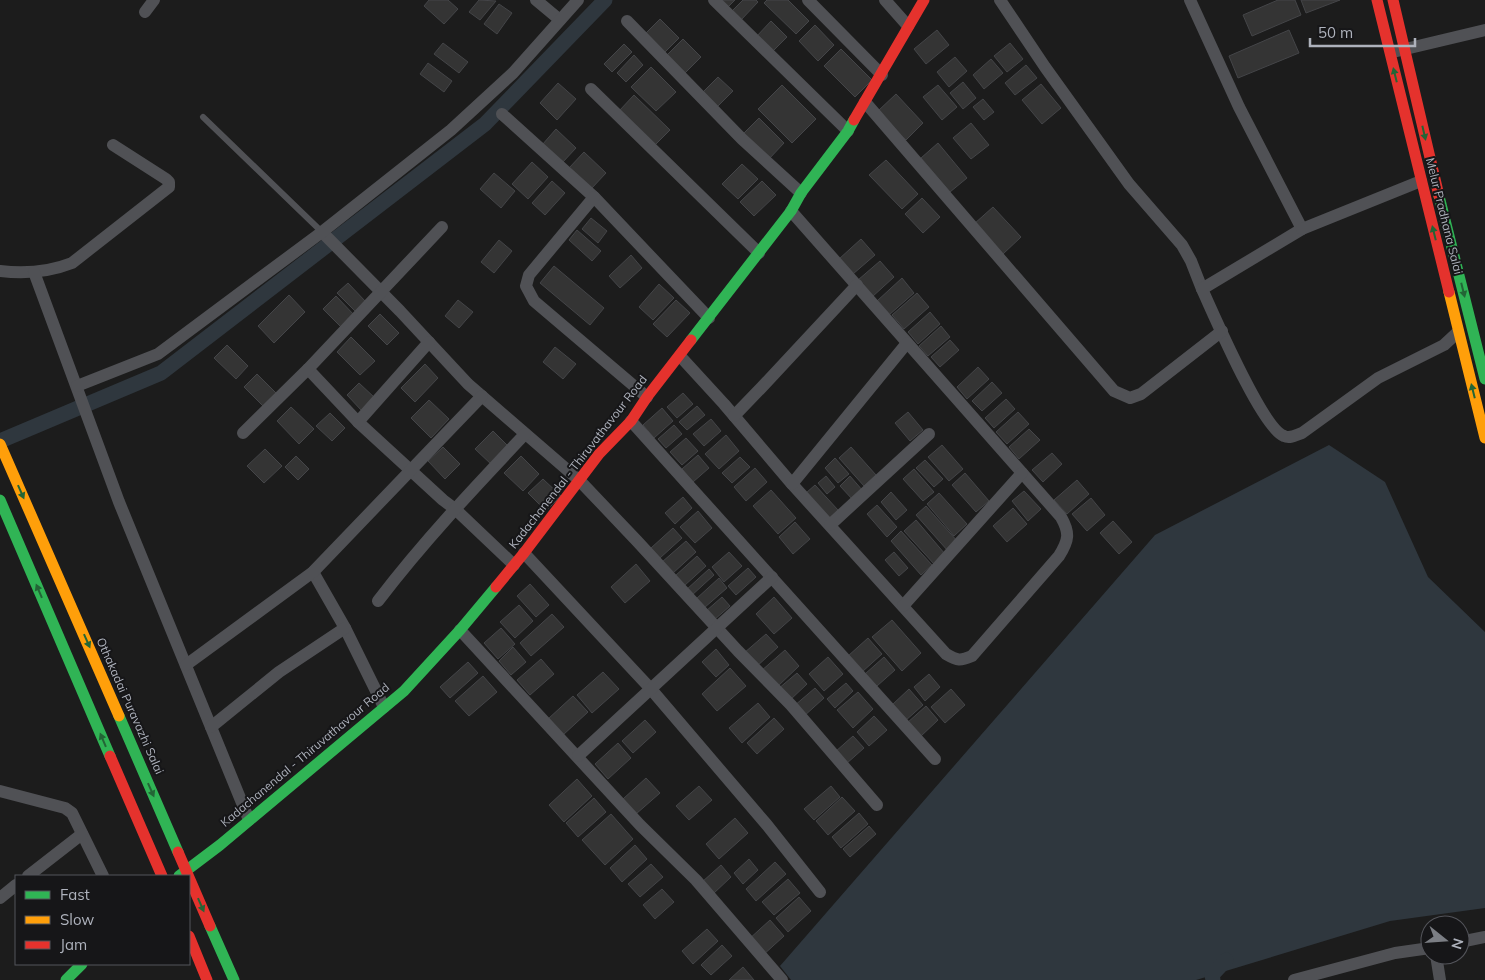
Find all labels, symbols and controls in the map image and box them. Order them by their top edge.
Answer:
scale bar [1310,15,1415,47]
text: 50 m [1318,23,1353,42]
one-way arrow [1391,68,1399,83]
one-way arrow [1420,125,1428,140]
street label: Melur Pradhana Salai [1423,156,1466,276]
one-way arrow [1430,225,1438,240]
one-way arrow [1459,283,1467,298]
street label: Kadachanendal - Thiruvathavour Road [505,372,650,551]
one-way arrow [1469,383,1477,398]
one-way arrow [18,485,26,499]
one-way arrow [34,584,42,598]
one-way arrow [83,634,91,648]
street label: Othakadai Puravazhi Salai [94,635,167,776]
street label: Kadachanendal - Thiruvathavour Road [217,680,392,830]
one-way arrow [98,733,106,747]
one-way arrow [148,783,156,797]
legend [15,875,190,965]
text: Fast [60,885,90,904]
one-way arrow [198,898,206,912]
text: Slow [60,910,94,929]
north arrow [1420,915,1470,965]
text: Jam [60,935,87,954]
text: N [1447,936,1468,951]

